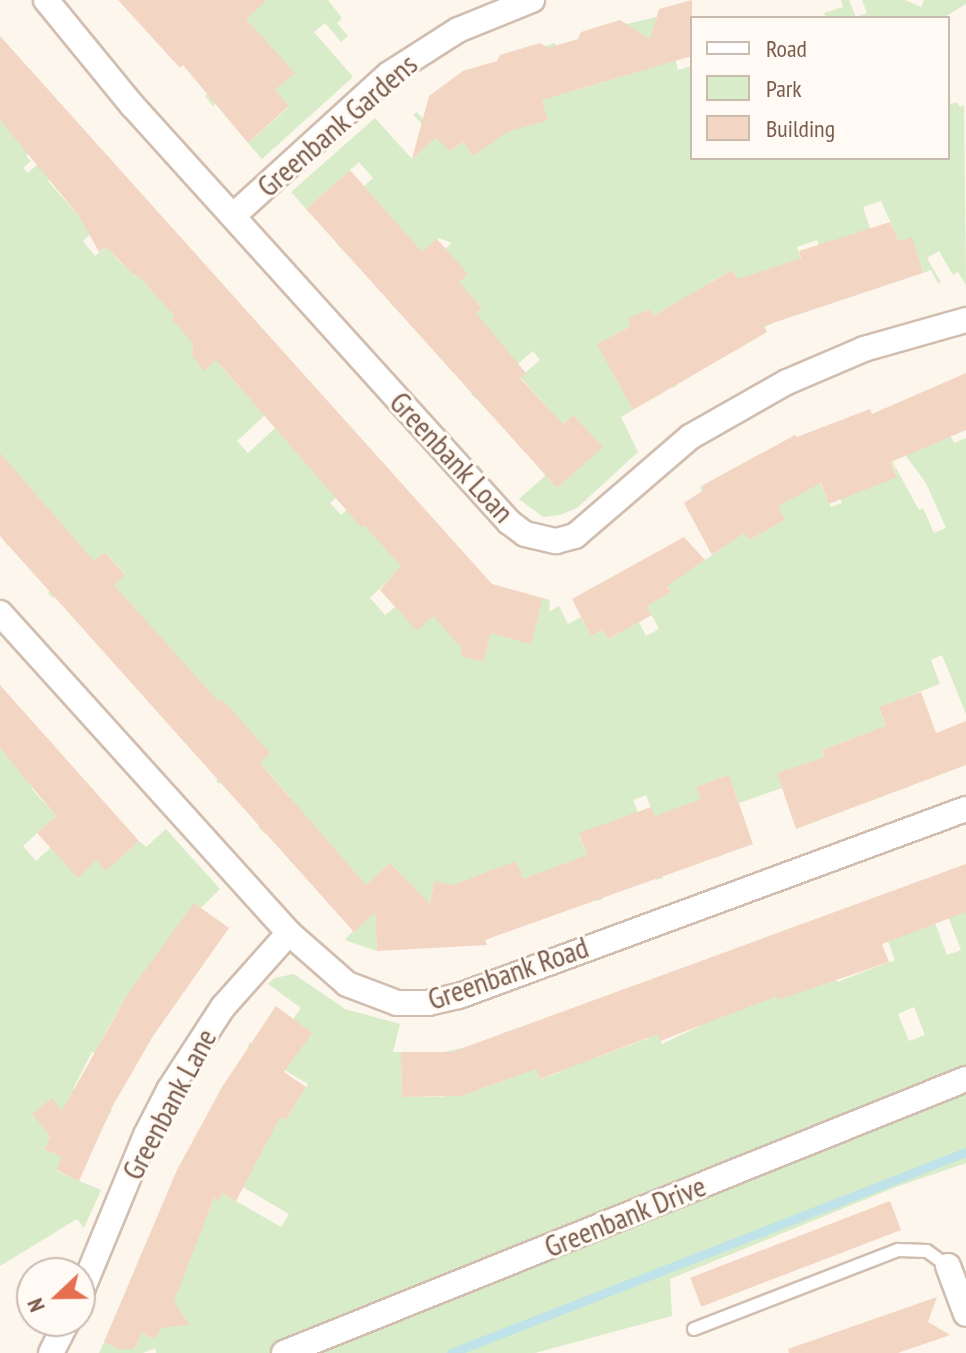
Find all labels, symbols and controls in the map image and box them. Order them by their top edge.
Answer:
legend [690,16,950,160]
text: Road [766,33,807,64]
street label: Greenbank Gardens [250,46,424,204]
text: Park [766,73,802,104]
text: Building [766,113,835,144]
street label: Greenbank Loan [382,384,522,530]
street label: Greenbank Road [423,929,593,1017]
street label: Greenbank Lane [114,1022,224,1186]
street label: Greenbank Drive [539,1167,711,1265]
north arrow [16,1257,96,1337]
text: N [20,1294,51,1316]

